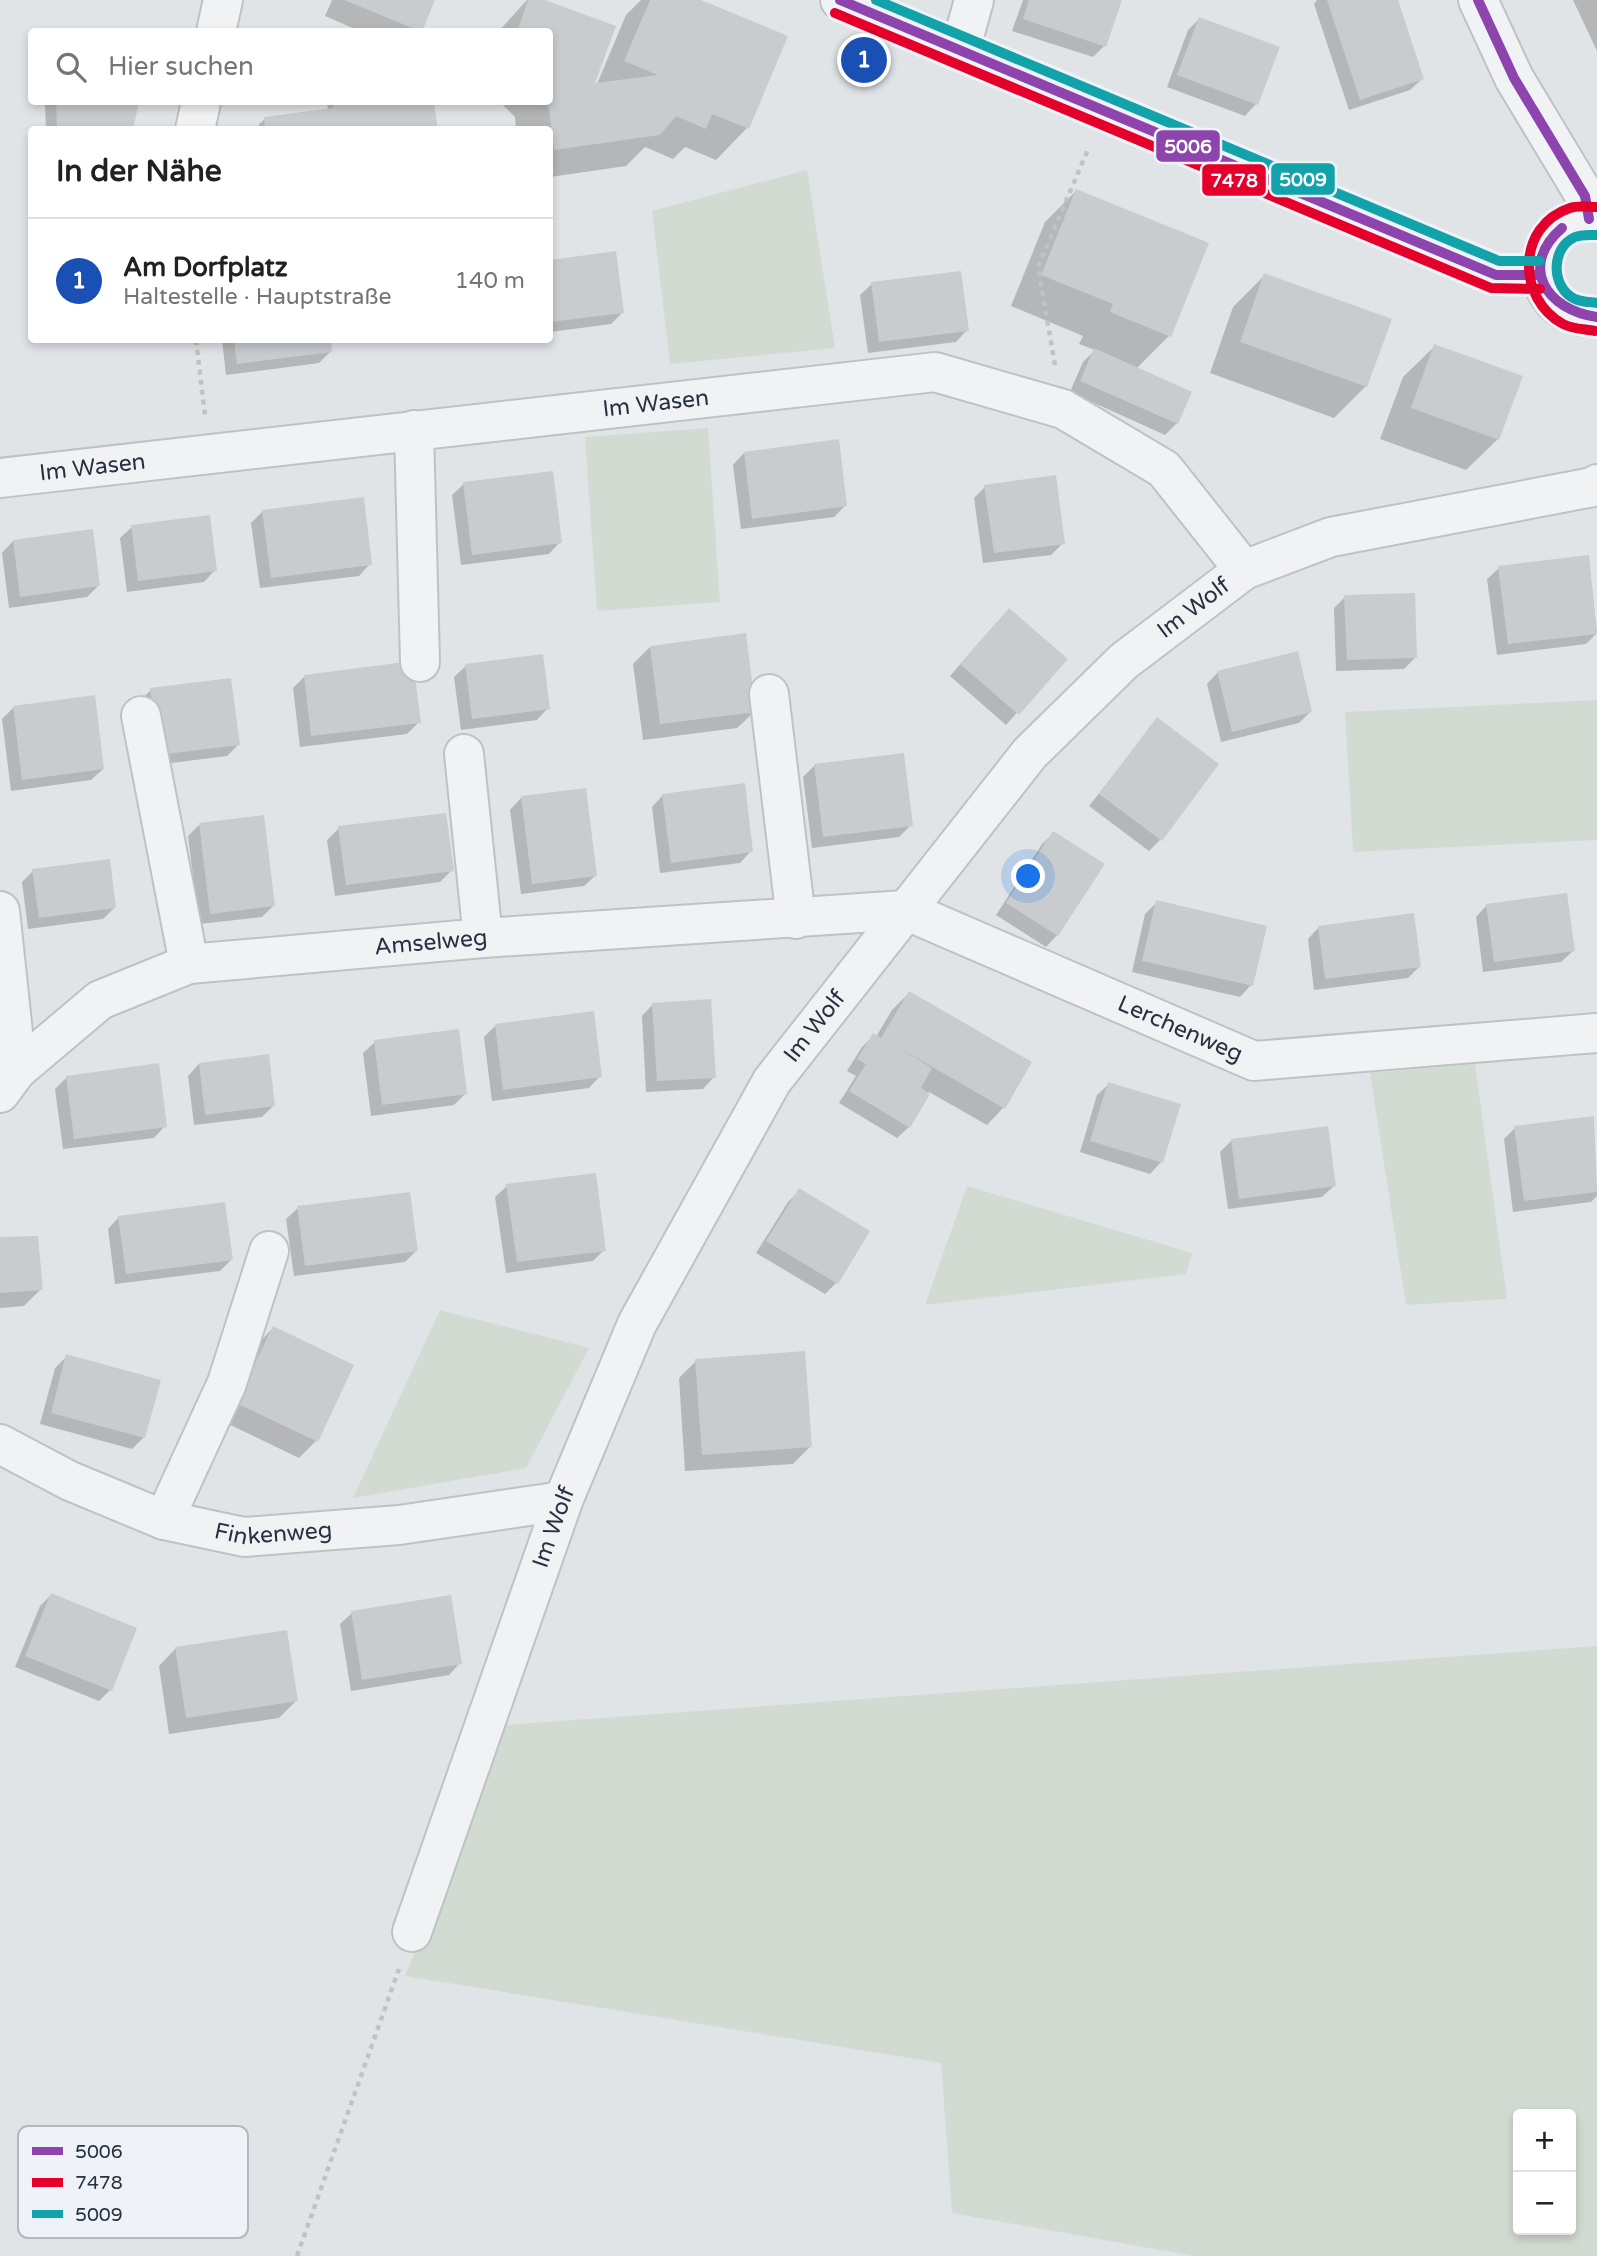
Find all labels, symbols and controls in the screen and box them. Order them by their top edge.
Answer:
search box [28,28,553,105]
pin: 1 [841,34,887,86]
icon: search [52,48,90,86]
text: Hier suchen [108,51,254,82]
line badge: 5006 [1155,129,1221,163]
text: 5006 [1164,136,1212,158]
text: In der Nähe [56,153,222,190]
line badge: 5009 [1270,162,1336,196]
line badge: 7478 [1201,163,1267,197]
text: 5009 [1279,169,1327,191]
text: 7478 [1210,170,1258,192]
text: Am Dorfplatz [123,252,288,283]
text: 1 [72,267,86,295]
text: 140 m [455,267,525,295]
text: Haltestelle · Hauptstraße [123,283,392,311]
street label: Im Wasen [601,384,710,424]
street label: Im Wasen [38,448,147,487]
street label: Im Wolf [1152,571,1236,645]
your location [1011,859,1045,893]
street label: Amselweg [373,924,489,962]
street label: Im Wolf [778,984,852,1068]
street label: Lerchenweg [1113,990,1247,1068]
street label: Im Wolf [527,1482,582,1571]
street label: Finkenweg [212,1516,333,1551]
map controls [1513,2109,1576,2235]
button: + [1513,2109,1576,2172]
legend [18,2126,248,2238]
text: 5006 [75,2141,123,2163]
text: 7478 [75,2172,123,2194]
button: − [1513,2172,1576,2235]
text: 5009 [75,2204,123,2226]

